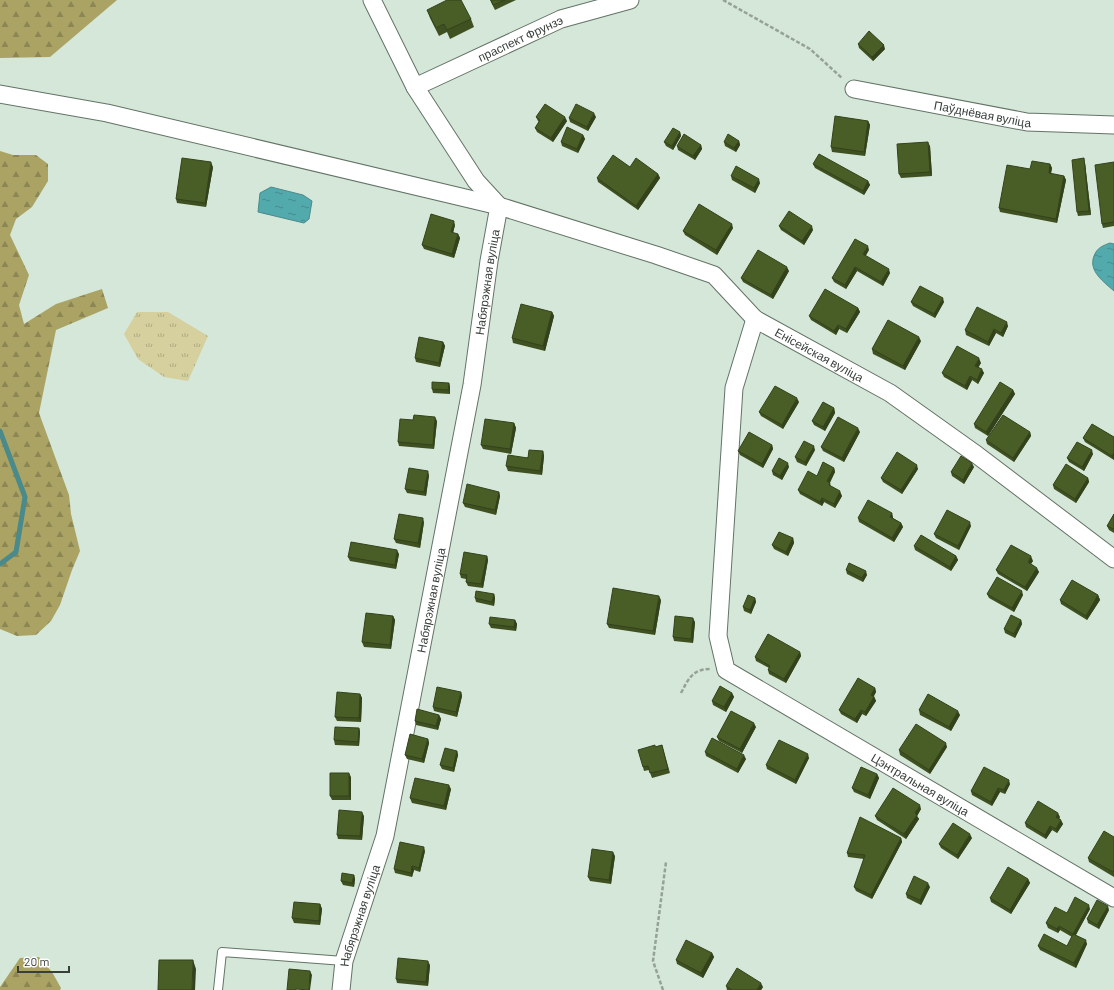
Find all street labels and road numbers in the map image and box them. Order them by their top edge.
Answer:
street label: праспект Фрунзэ [475,12,565,64]
street label: Паўднёвая вуліца [933,97,1032,129]
street label: Набярэжная вуліца [472,228,502,336]
street label: Енісейская вуліца [773,324,866,384]
street label: Набярэжная вуліца [414,546,448,654]
street label: Цэнтральная вуліца [868,750,972,819]
street label: Набярэжная вуліца [336,862,382,967]

